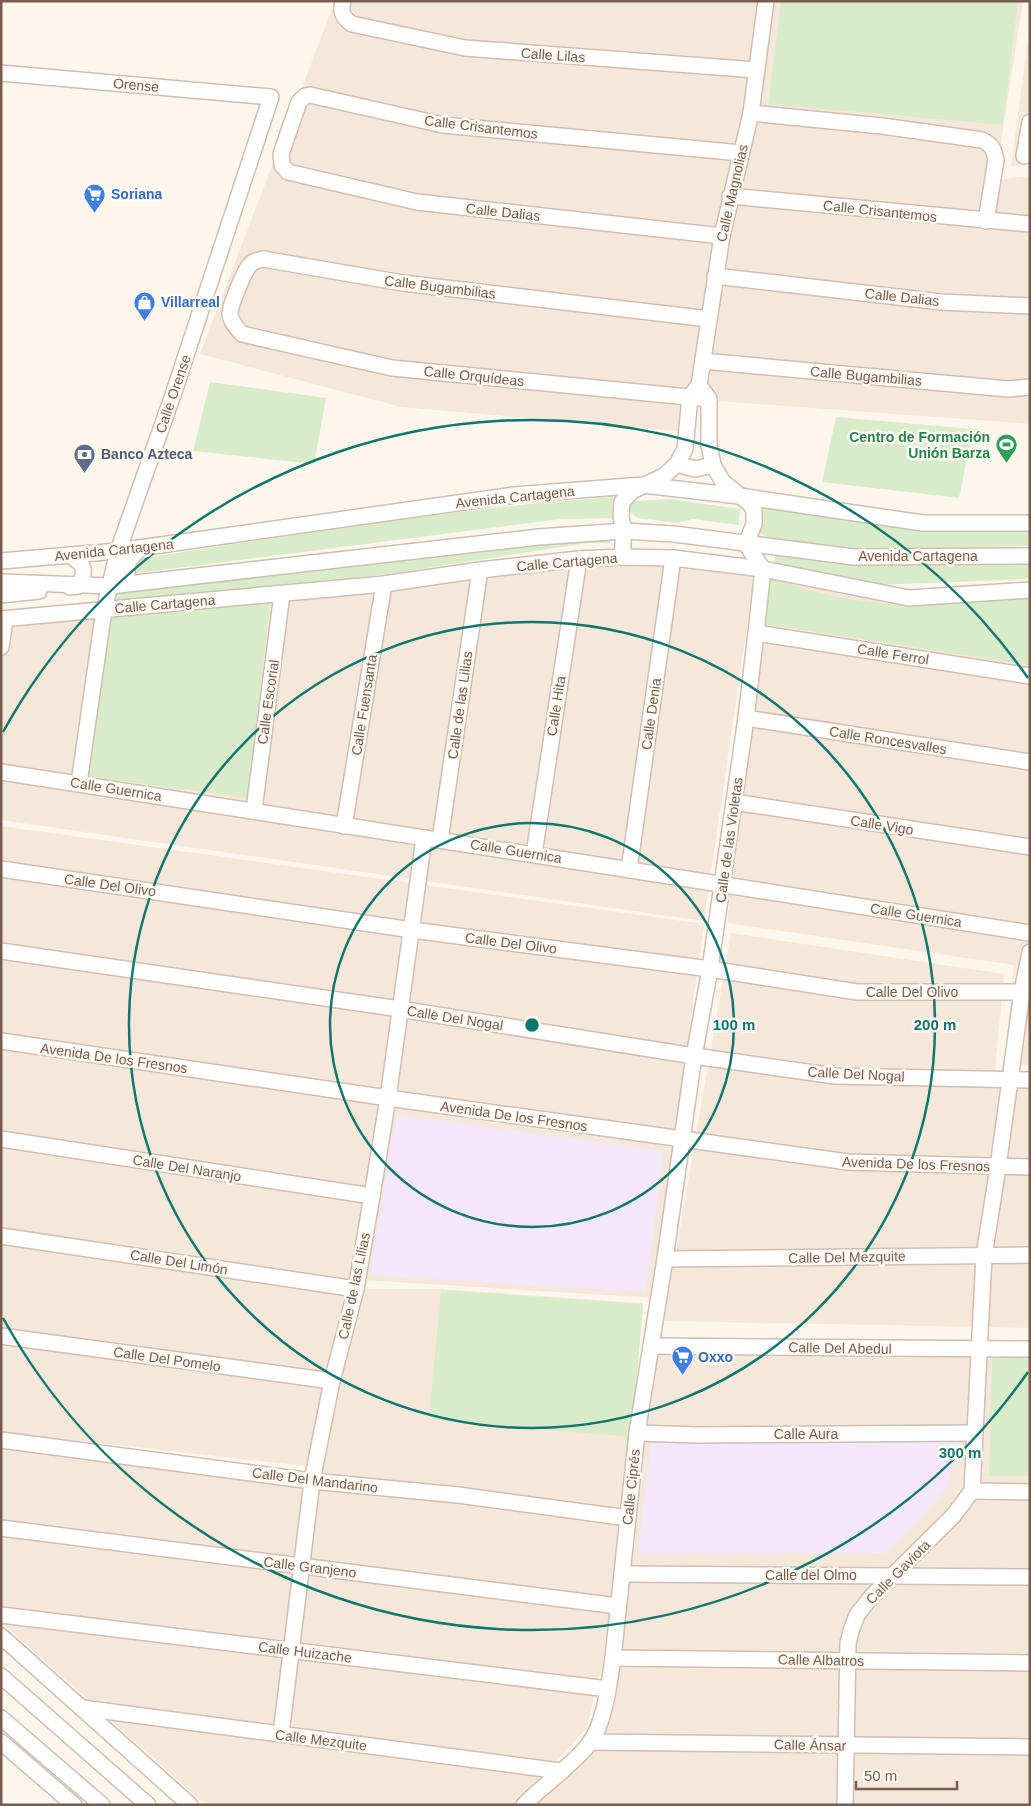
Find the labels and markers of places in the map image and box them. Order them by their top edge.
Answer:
supermarket icon: Soriana [83,182,107,213]
place label: Soriana [111,186,163,202]
shop icon: Villarreal [133,290,157,321]
place label: Villarreal [161,294,220,310]
place label: Centro de Formación Unión Barza [849,429,990,461]
sports icon: Centro de Formación Unión Barza [994,433,1018,464]
bank icon: Banco Azteca [73,442,97,473]
place label: Banco Azteca [101,446,193,462]
centre of rings [523,1016,541,1034]
supermarket icon: Oxxo [670,1345,694,1376]
place label: Oxxo [698,1349,733,1365]

